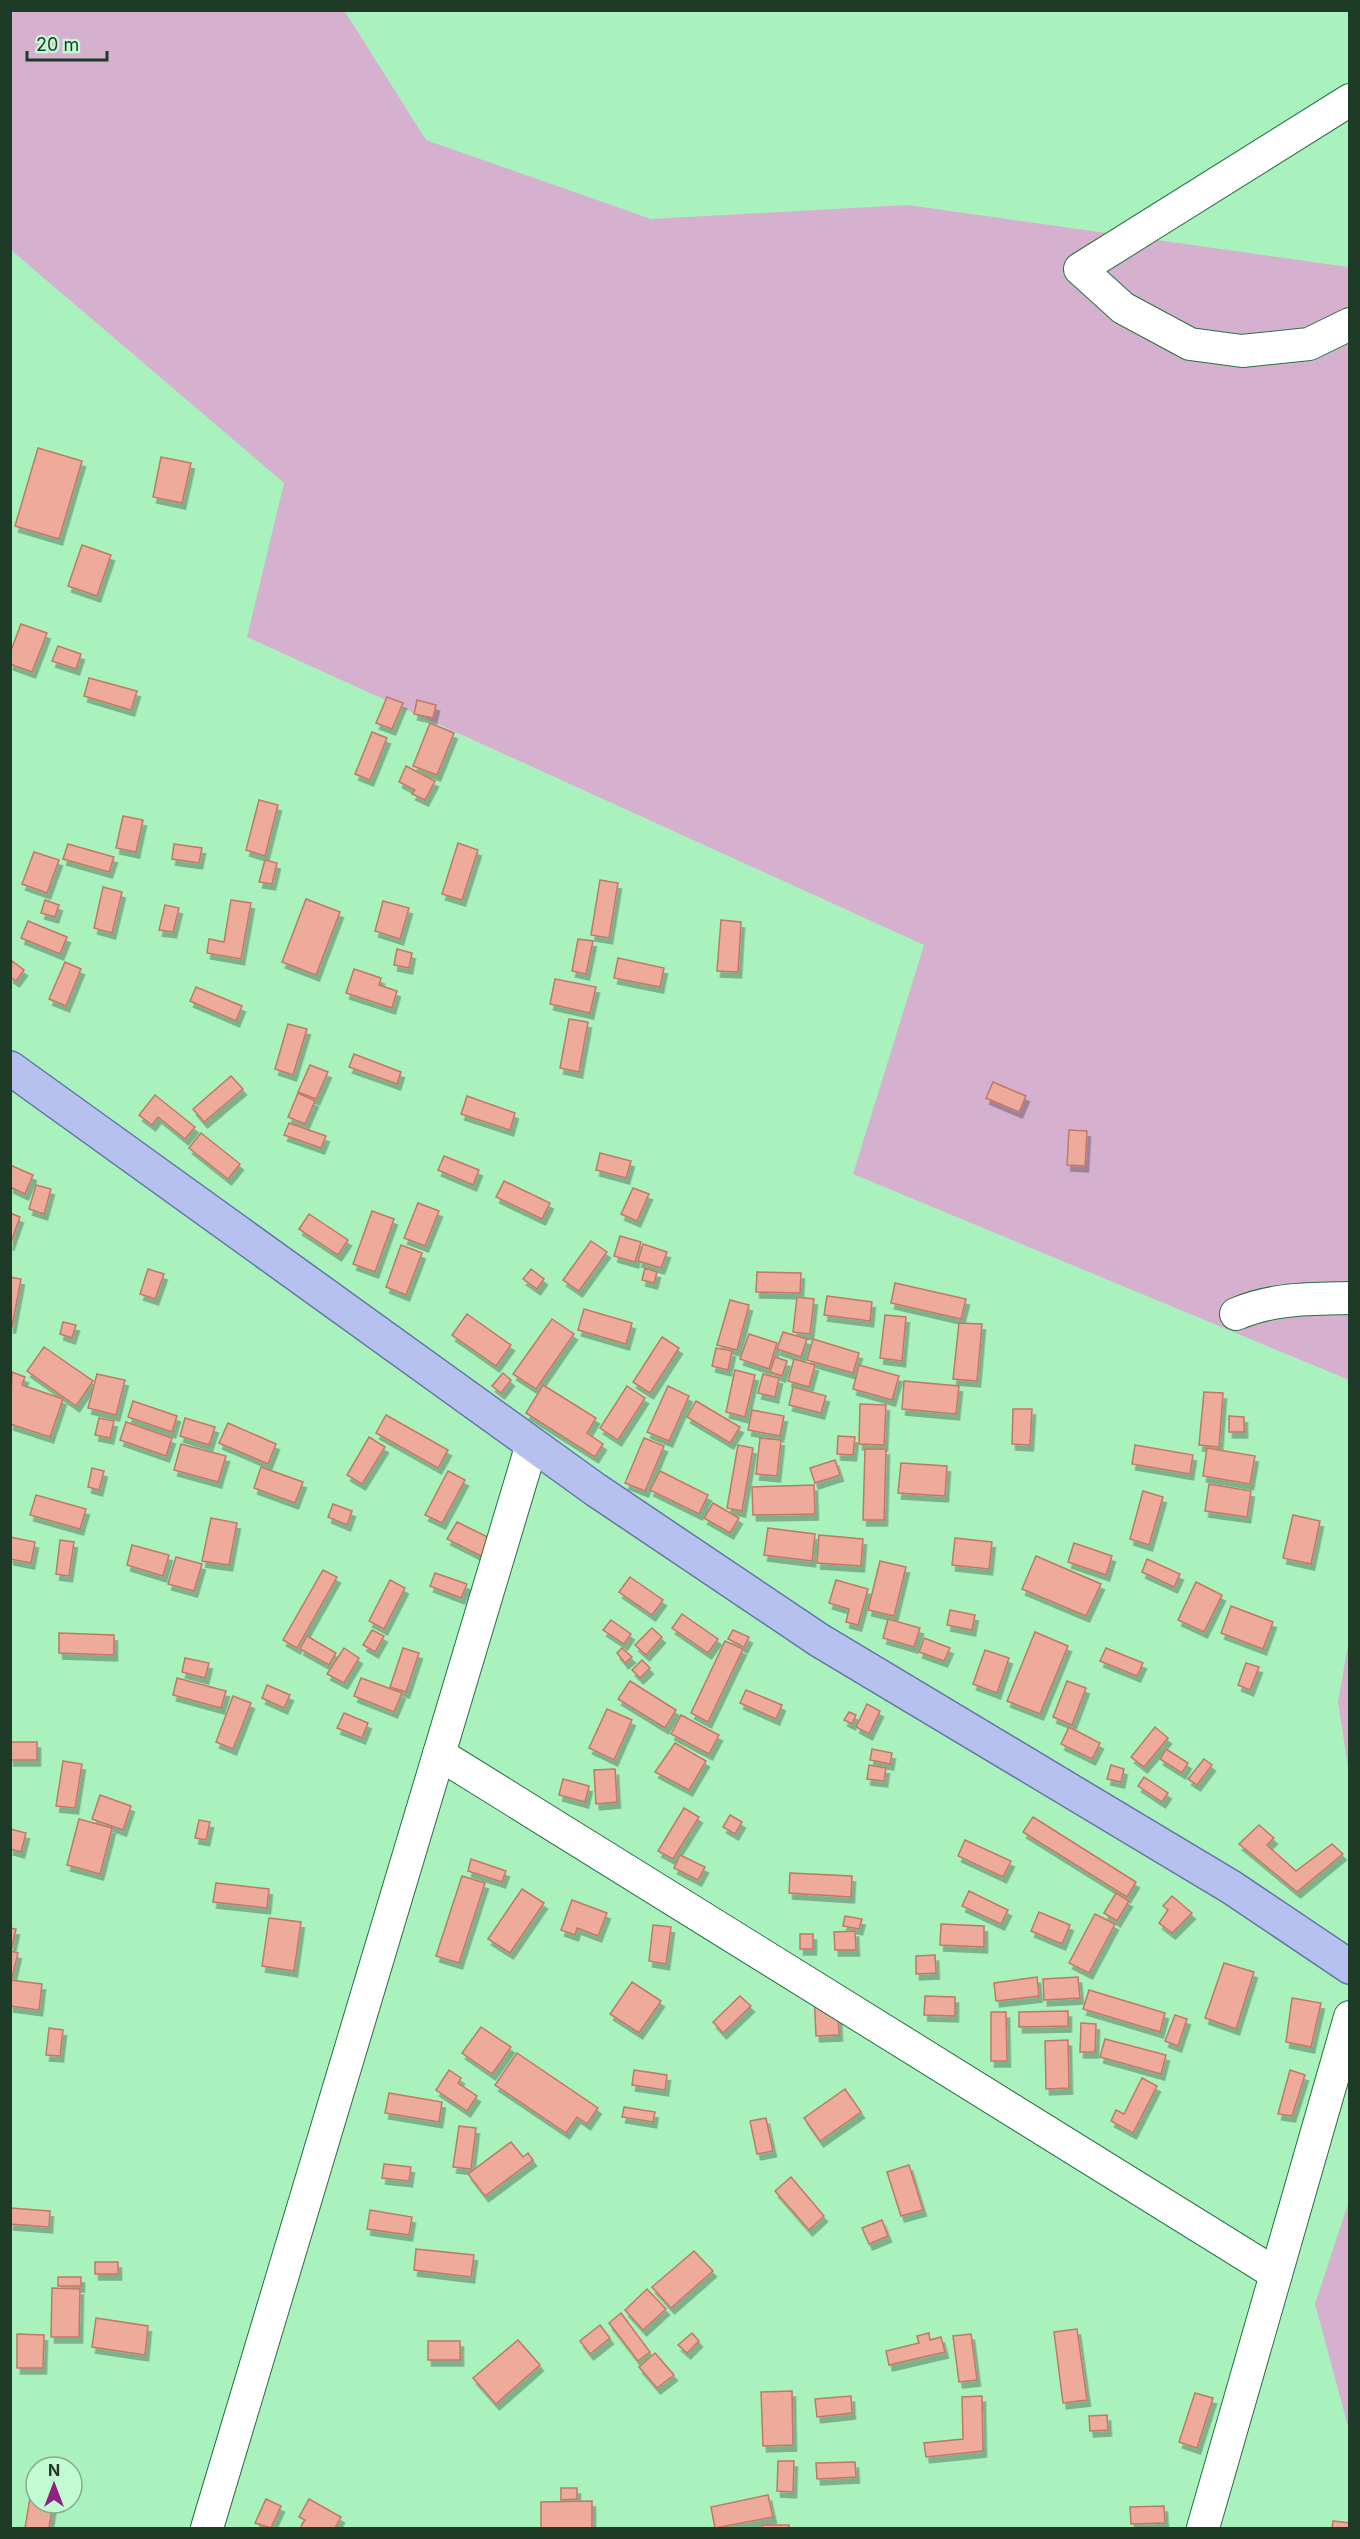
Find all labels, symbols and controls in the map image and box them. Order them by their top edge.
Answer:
scale bar [27,24,106,62]
text: 20 m [36,34,79,55]
north arrow [24,2455,84,2515]
text: N [48,2460,60,2480]

